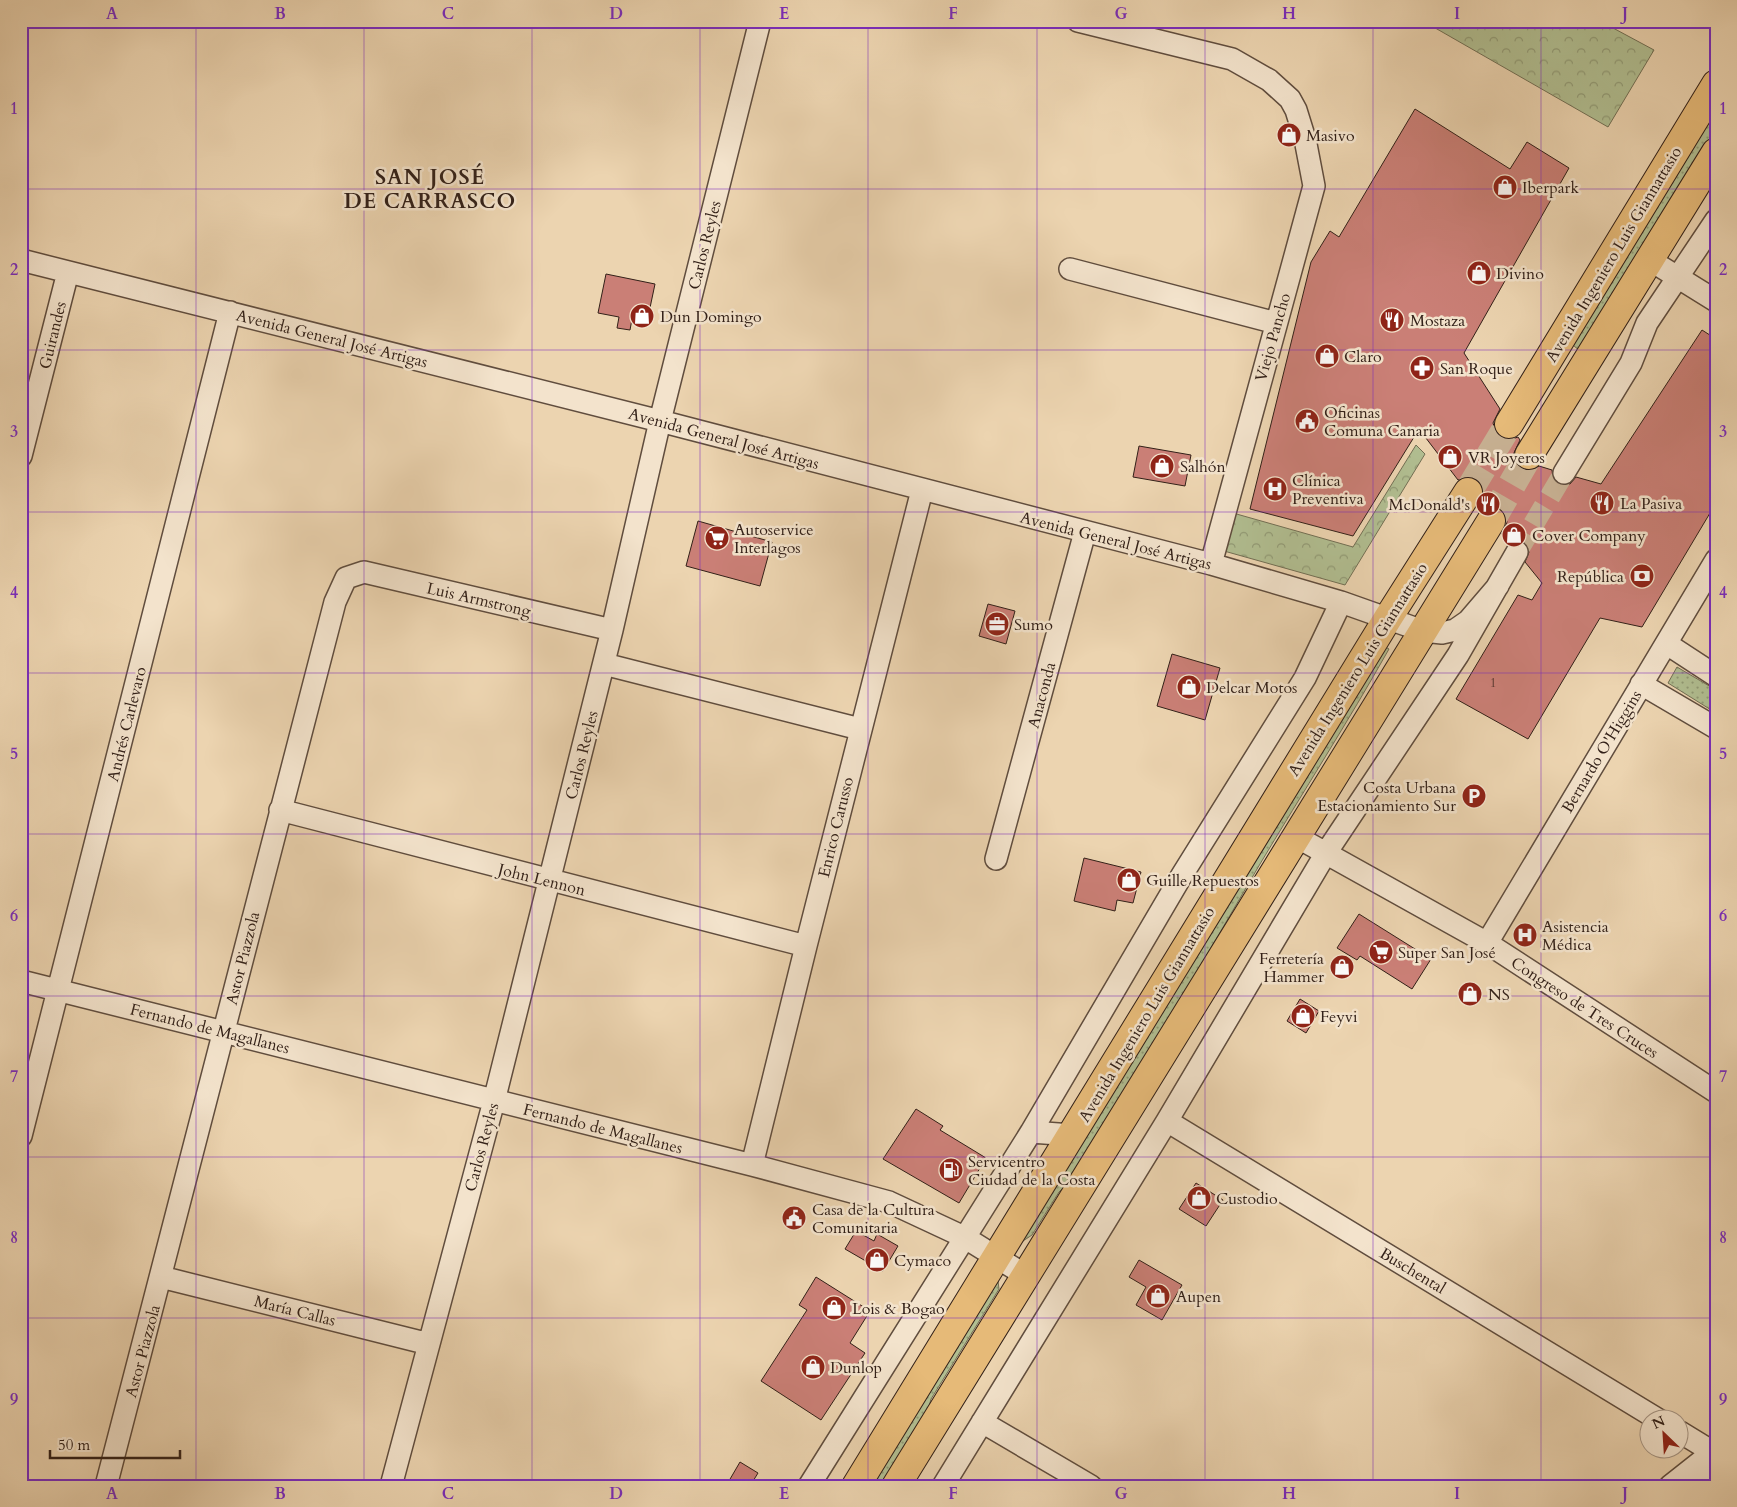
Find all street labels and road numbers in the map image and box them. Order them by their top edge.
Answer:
street label: Avenida Ingeniero Luis Giannattasio [1541,142,1687,366]
street label: Carlos Reyles [683,199,727,292]
street label: Viejo Pancho [1250,290,1296,384]
street label: Guirandes [34,299,72,371]
street label: Avenida General José Artigas [234,305,430,373]
street label: Avenida General José Artigas [626,403,821,475]
street label: Avenida General José Artigas [1018,507,1214,575]
street label: Avenida Ingeniero Luis Giannattasio [1283,558,1433,780]
street label: Luis Armstrong [425,577,533,623]
street label: Anaconda [1023,660,1061,731]
street label: Andrés Carlevaro [102,664,152,784]
street label: Bernardo O'Higgins [1557,686,1647,817]
street label: Carlos Reyles [560,709,604,802]
street label: Enrico Carusso [813,774,859,880]
street label: John Lennon [494,858,588,901]
street label: Avenida Ingeniero Luis Giannattasio [1074,902,1220,1126]
street label: Astor Piazzola [221,909,265,1007]
street label: Congreso de Tres Cruces [1506,952,1662,1064]
street label: Fernando de Magallanes [128,999,292,1059]
street label: Fernando de Magallanes [521,1099,685,1159]
street label: Carlos Reyles [460,1101,504,1194]
street label: Buschental [1375,1243,1450,1299]
street label: María Callas [252,1290,338,1332]
street label: Astor Piazzola [120,1302,166,1400]

